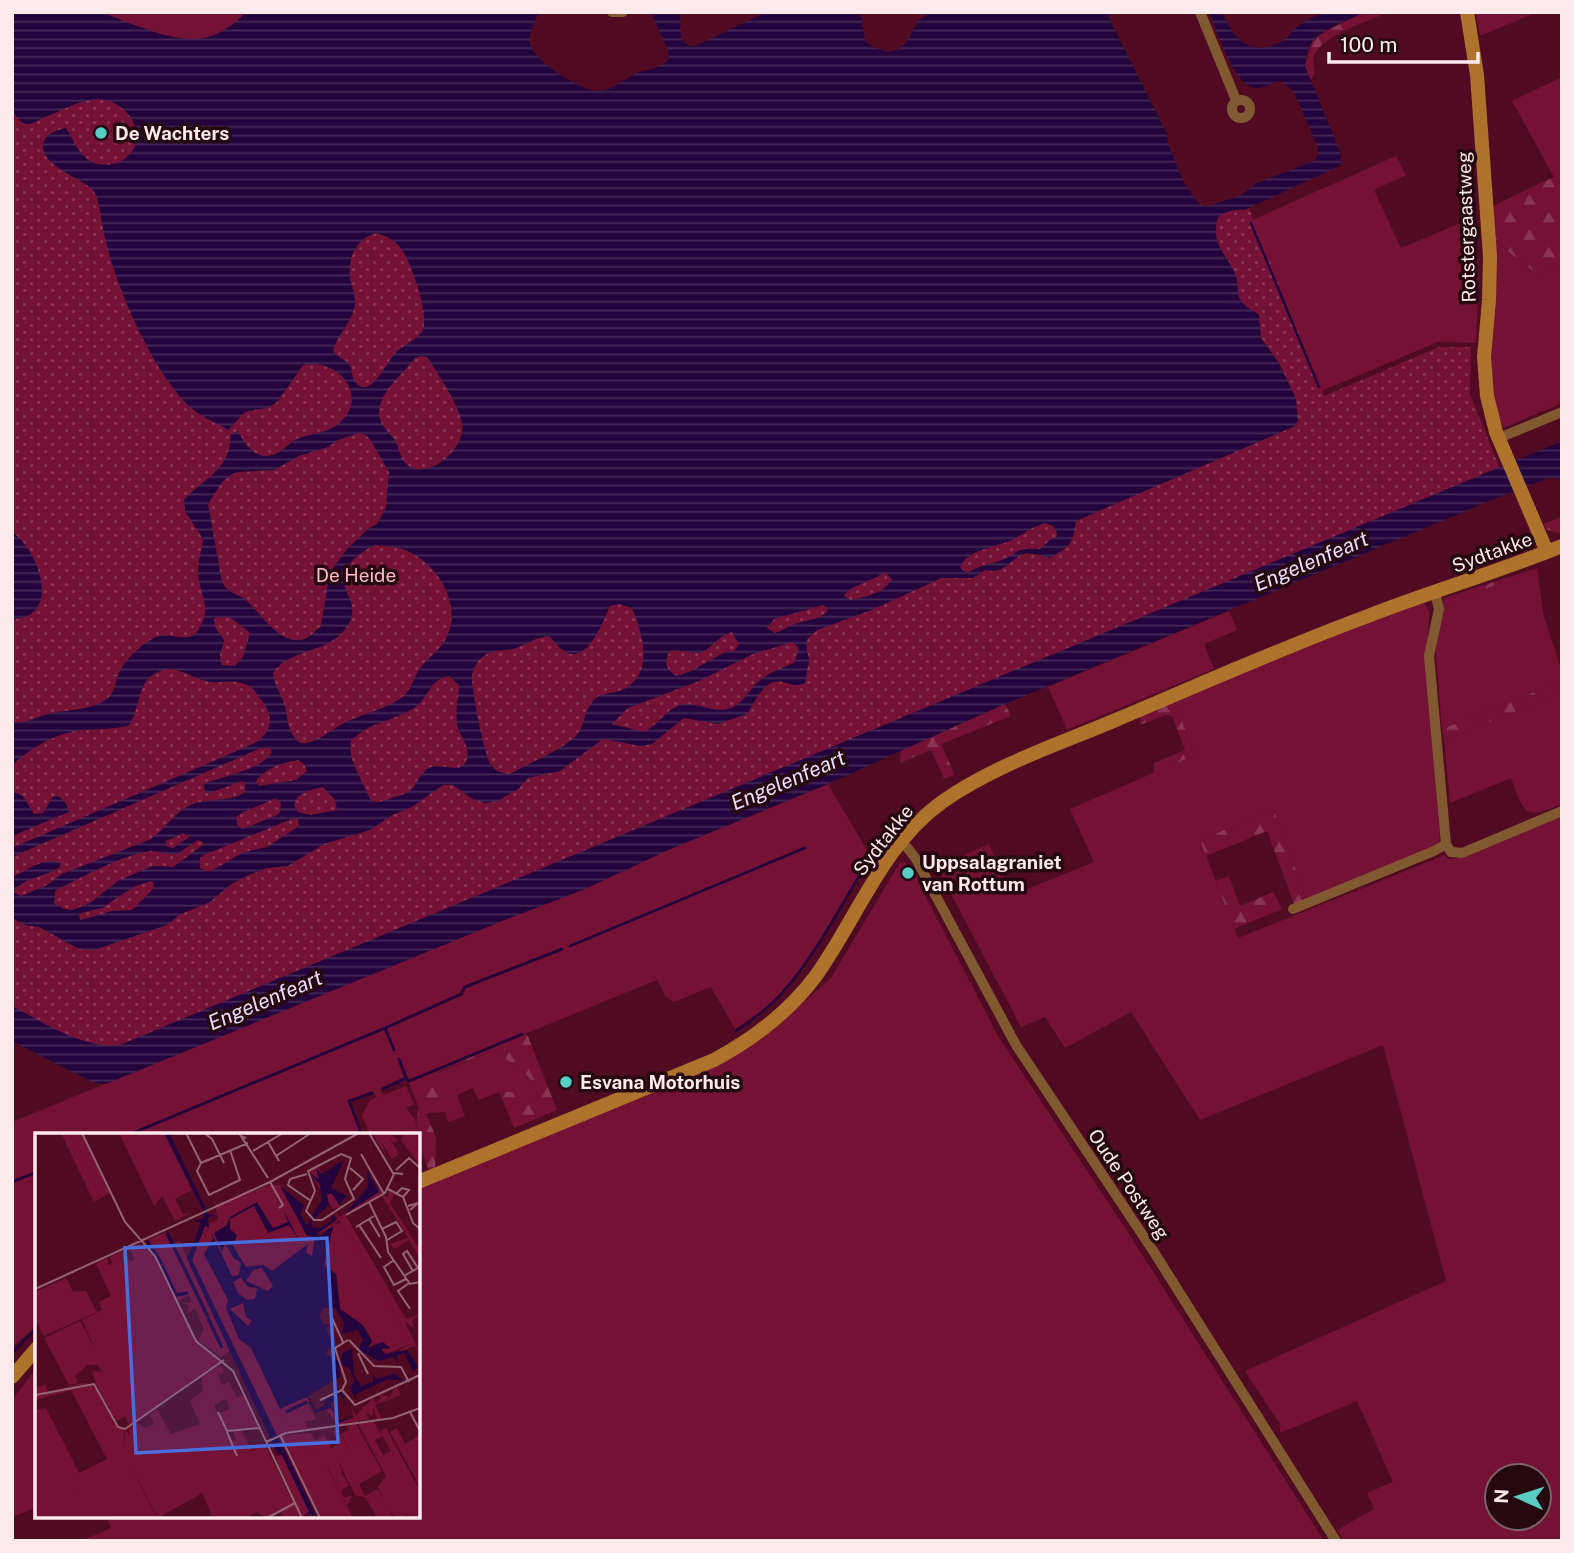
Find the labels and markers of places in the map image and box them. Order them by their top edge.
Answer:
place label: De Wachters [115,122,229,144]
marker: De Wachters [93,125,109,141]
place label: Uppsalagraniet van Rottum [922,851,1062,895]
marker: Uppsalagraniet van Rottum [900,865,916,881]
place label: Esvana Motorhuis [580,1071,740,1093]
marker: Esvana Motorhuis [558,1074,574,1090]

